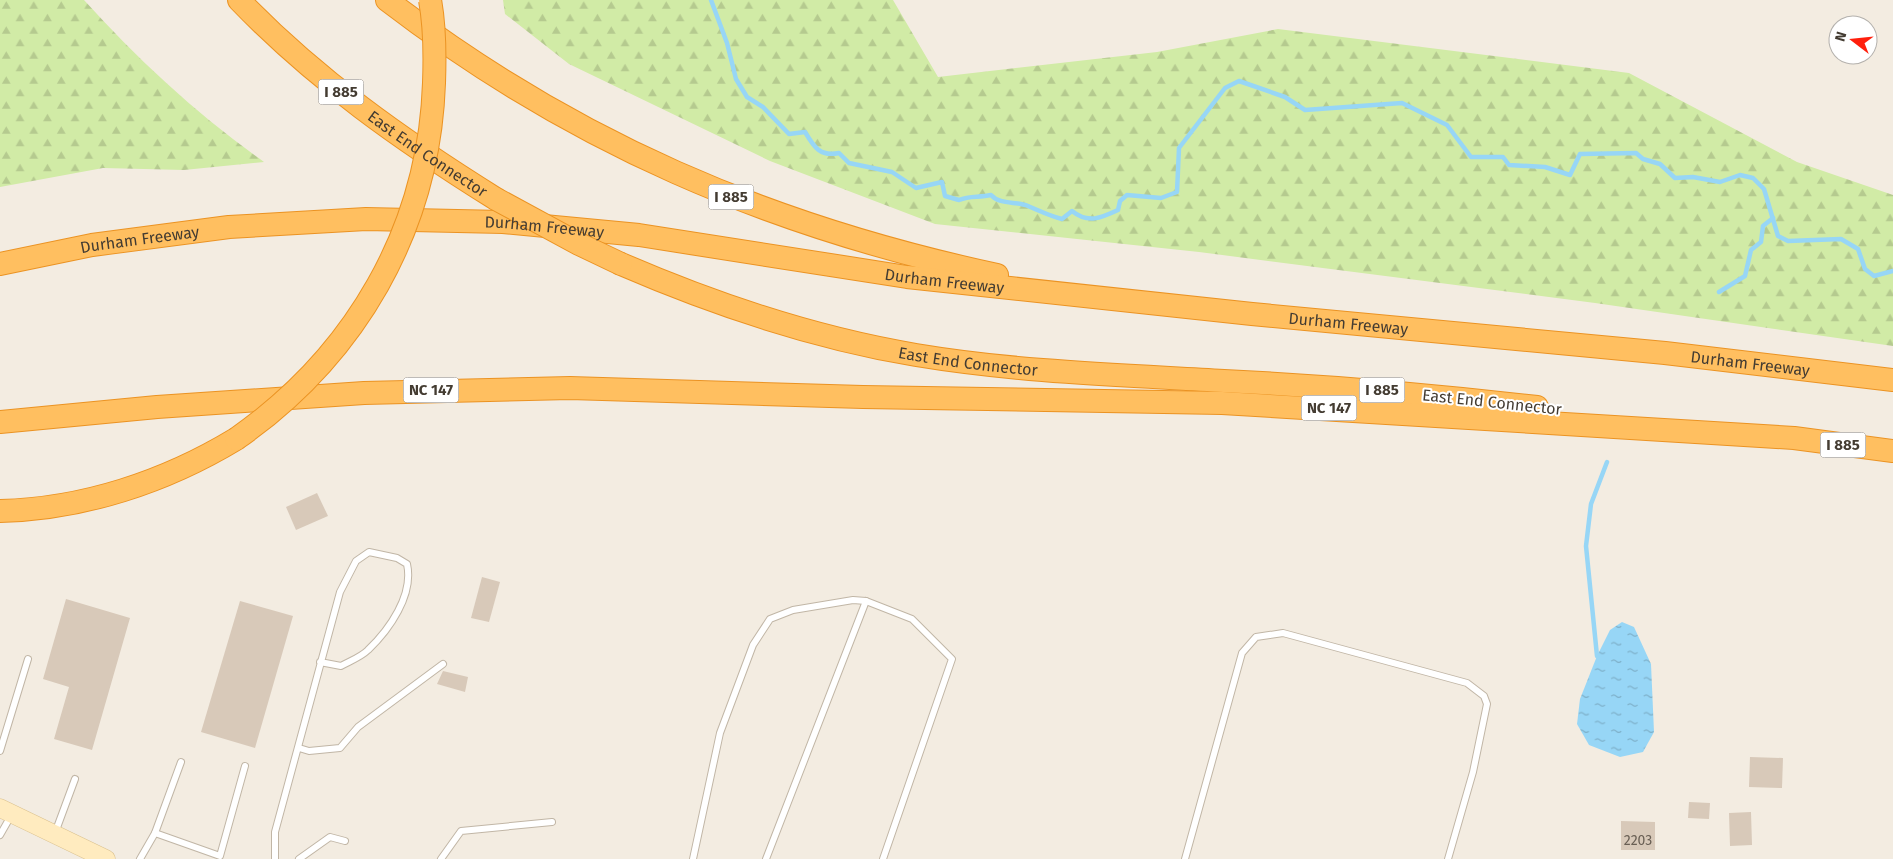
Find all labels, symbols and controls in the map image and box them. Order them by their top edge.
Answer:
north arrow [1828,15,1878,65]
text: N [1832,30,1850,43]
road number: I 885 [318,80,364,104]
street label: East End Connector [364,106,492,201]
road number: I 885 [708,184,754,210]
street label: Durham Freeway [484,212,605,241]
street label: Durham Freeway [78,221,200,257]
street label: Durham Freeway [884,264,1005,297]
street label: Durham Freeway [1288,308,1409,338]
street label: East End Connector [897,343,1039,379]
street label: Durham Freeway [1690,347,1811,380]
road number: NC 147 [404,378,458,402]
road number: I 885 [1360,378,1404,402]
street label: East End Connector [1421,385,1563,419]
road number: NC 147 [1302,396,1356,420]
road number: I 885 [1820,432,1866,458]
house number: 2203 [1624,832,1652,849]

